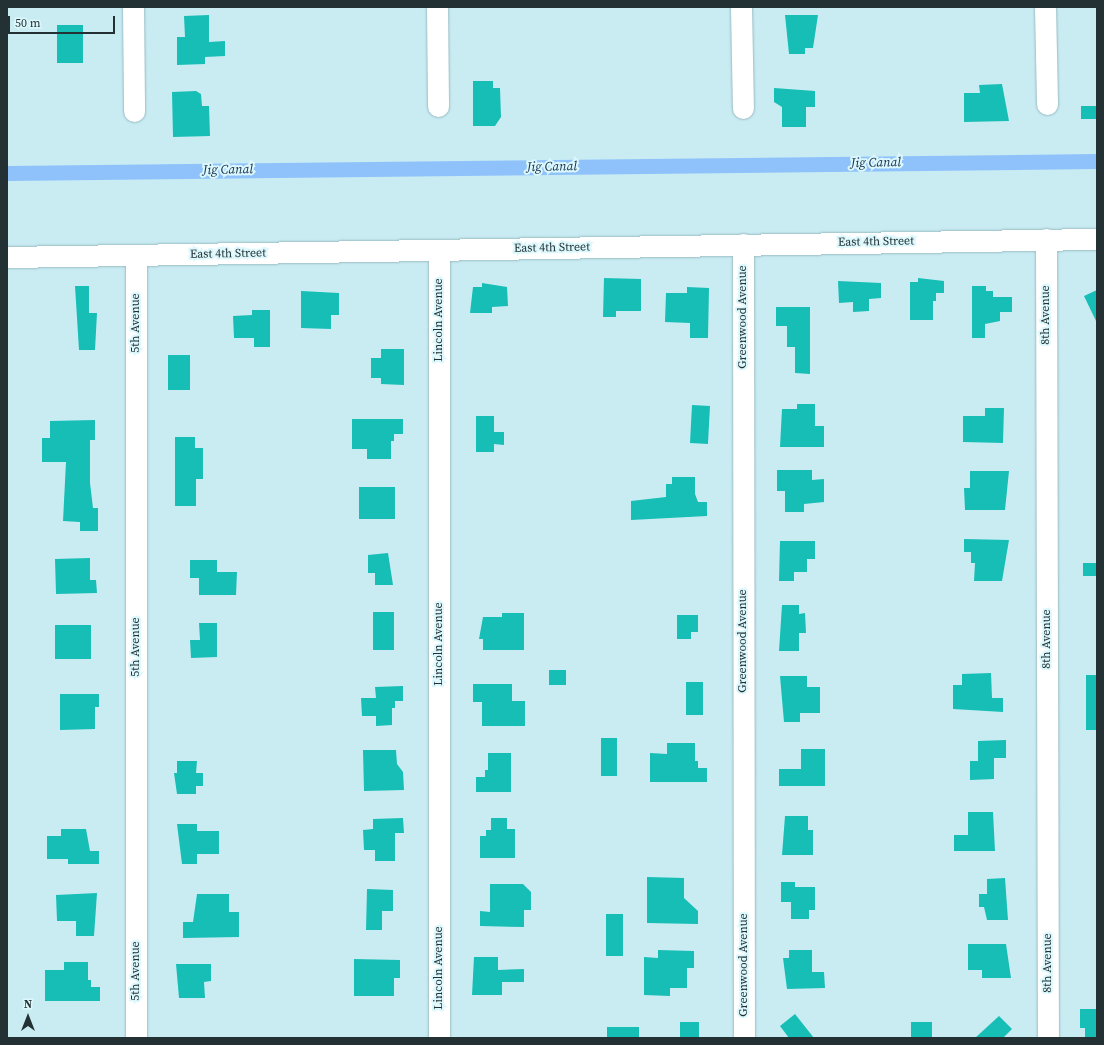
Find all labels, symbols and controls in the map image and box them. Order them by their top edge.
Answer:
scale bar [10,8,117,34]
text: 50 m [15,15,41,31]
water label: Jig Canal [851,155,901,171]
water label: Jig Canal [527,159,577,175]
water label: Jig Canal [203,162,253,178]
street label: East 4th Street [838,234,914,250]
street label: East 4th Street [514,240,590,256]
street label: East 4th Street [190,246,266,262]
street label: Greenwood Avenue [736,265,750,369]
street label: Lincoln Avenue [432,278,446,362]
street label: 8th Avenue [1039,285,1053,345]
street label: 5th Avenue [129,293,143,353]
street label: Greenwood Avenue [736,589,750,693]
street label: Lincoln Avenue [432,602,446,686]
street label: 8th Avenue [1040,609,1054,669]
street label: 5th Avenue [129,617,143,677]
street label: Greenwood Avenue [737,913,751,1017]
street label: Lincoln Avenue [432,926,446,1010]
street label: 8th Avenue [1041,933,1055,993]
street label: 5th Avenue [129,941,143,1001]
north arrow [8,997,48,1037]
text: N [24,997,32,1012]

